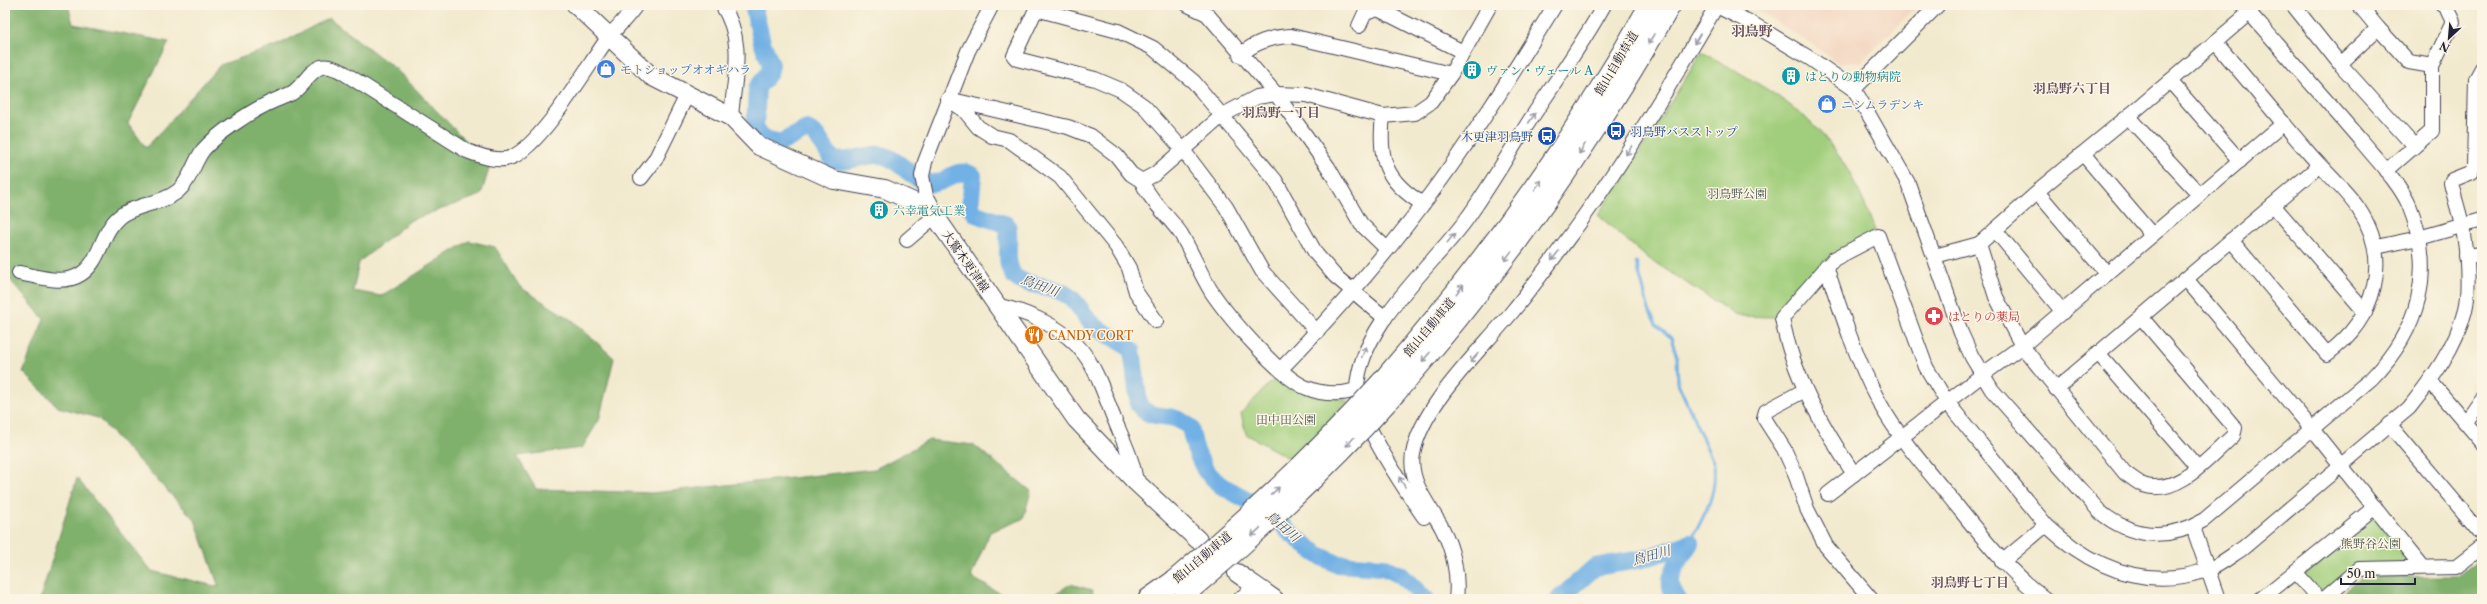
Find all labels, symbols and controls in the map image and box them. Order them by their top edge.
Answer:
north arrow [2429,18,2469,58]
district label: 羽鳥野 [1731,22,1773,40]
street label: 館山自動車道 [1591,28,1641,98]
one-way arrow [1646,33,1654,45]
one-way arrow [1692,33,1700,45]
text: N [2437,38,2452,55]
shop icon: モトショップオオギハラ [595,58,617,80]
building icon: ヴァン・ヴェール A [1461,59,1483,81]
place label: モトショップオオギハラ [620,62,751,77]
place label: ヴァン・ヴェール A [1486,63,1594,78]
building icon: はとりの動物病院 [1780,65,1802,87]
place label: はとりの動物病院 [1805,69,1901,84]
district label: 羽鳥野六丁目 [2033,80,2111,96]
shop icon: ニシムラデンキ [1816,93,1838,115]
place label: ニシムラデンキ [1841,97,1924,112]
district label: 羽鳥野一丁目 [1242,104,1320,120]
one-way arrow [1528,112,1536,124]
bus stop icon: 羽鳥野バスストップ [1605,120,1627,142]
place label: 羽鳥野バスストップ [1630,124,1738,139]
bus stop icon: 木更津羽鳥野 [1536,125,1558,147]
place label: 木更津羽鳥野 [1461,129,1533,144]
one-way arrow [1578,144,1587,155]
one-way arrow [1625,144,1633,155]
one-way arrow [1534,180,1542,191]
park label: 羽鳥野公園 [1707,186,1767,201]
building icon: 六幸電気工業 [868,199,890,221]
place label: 六幸電気工業 [893,203,965,218]
street label: 大鷲木更津線 [939,227,993,295]
one-way arrow [1447,232,1456,243]
one-way arrow [1504,250,1512,261]
one-way arrow [1550,250,1559,261]
water label: 鳥田川 [1019,271,1063,300]
one-way arrow [1456,283,1465,294]
street label: 館山自動車道 [1400,295,1458,359]
pharmacy icon: はとりの薬局 [1923,305,1945,327]
place label: はとりの薬局 [1948,309,2020,324]
restaurant icon: CANDY CORT [1023,324,1045,346]
place label: CANDY CORT [1048,328,1133,343]
one-way arrow [1361,346,1369,358]
one-way arrow [1422,352,1431,362]
one-way arrow [1470,353,1479,363]
park label: 田中田公園 [1256,412,1316,427]
one-way arrow [1346,437,1355,447]
one-way arrow [1398,476,1406,488]
one-way arrow [1270,486,1280,496]
water label: 鳥田川 [1263,507,1304,546]
one-way arrow [1251,527,1261,537]
street label: 館山自動車道 [1170,528,1234,586]
park label: 熊野谷公園 [2341,536,2401,551]
water label: 鳥田川 [1630,541,1674,568]
scale bar [2341,560,2415,586]
text: 50 m [2347,566,2376,581]
district label: 羽鳥野七丁目 [1931,574,2009,590]

